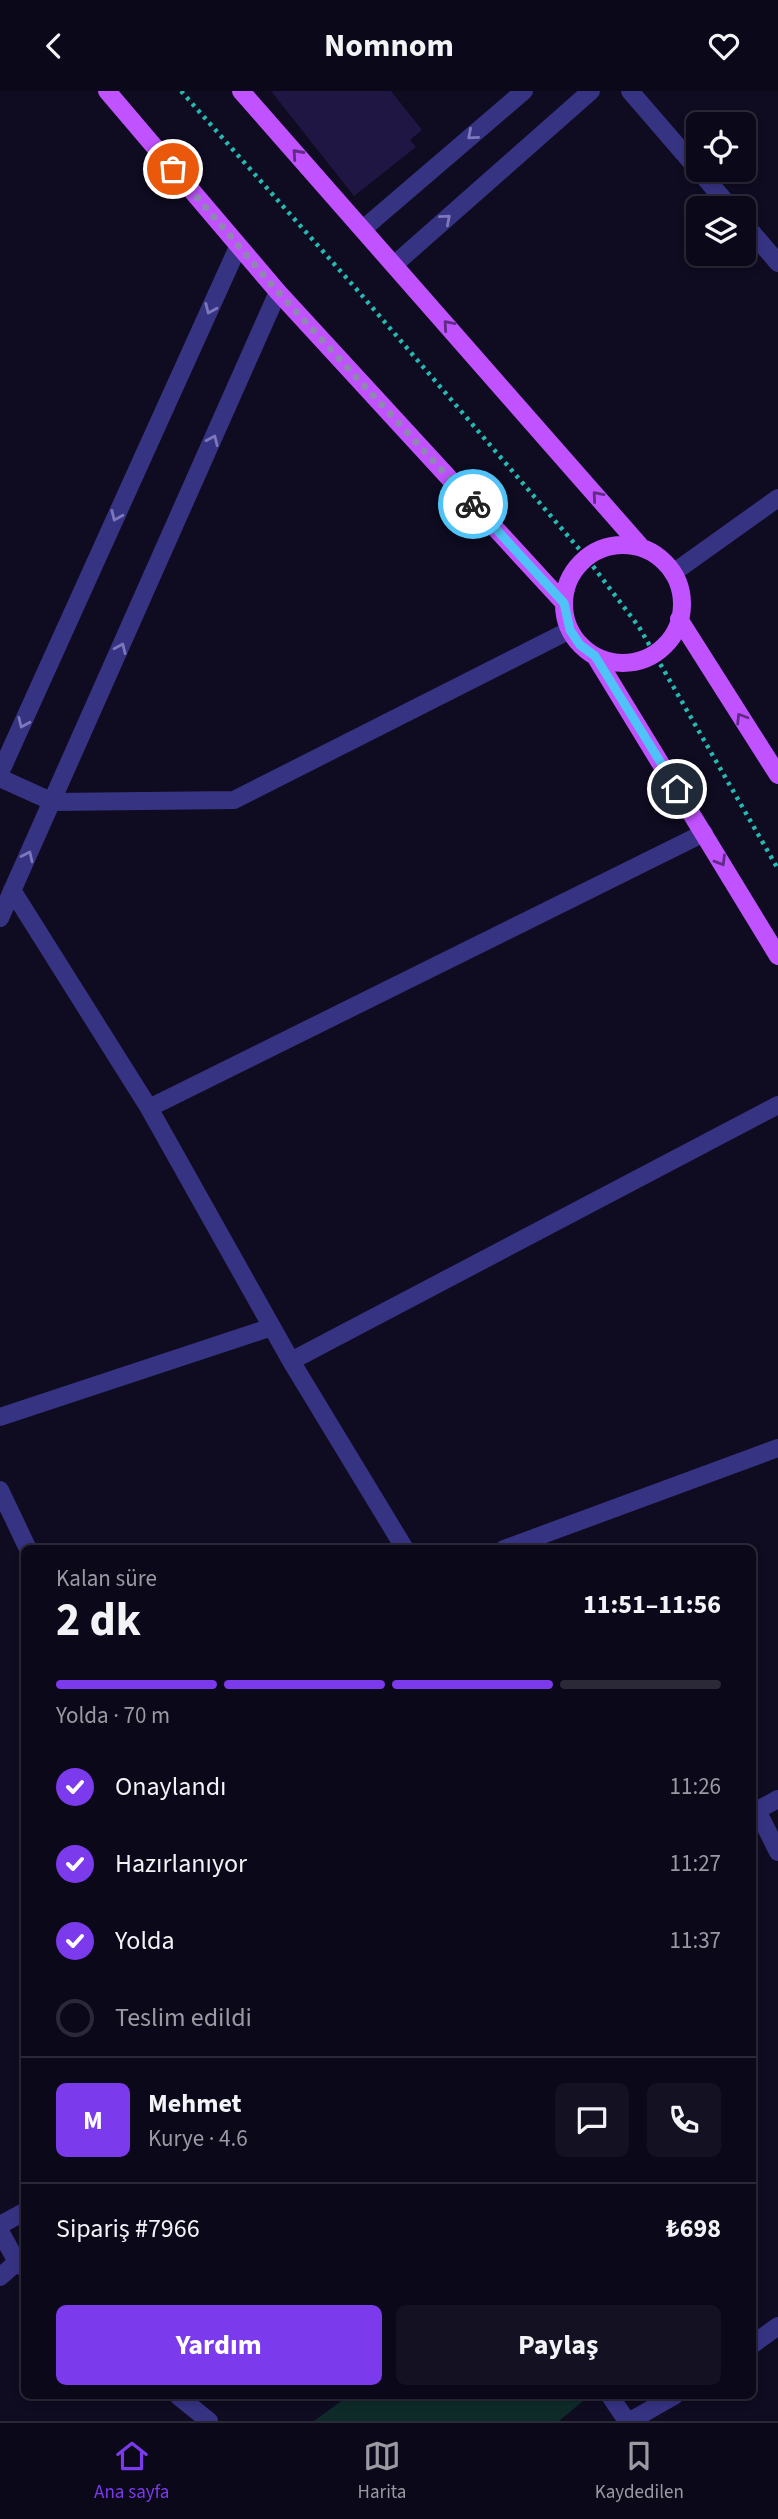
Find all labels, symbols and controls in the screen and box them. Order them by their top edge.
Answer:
text: Nomnom [324,23,454,69]
icon: back [35,27,73,65]
icon: heart [705,27,743,65]
map controls [686,112,756,266]
button: locate [686,112,756,182]
one-way arrow [467,127,480,139]
pin [143,139,203,199]
icon: bag [154,150,192,188]
one-way arrow [293,150,305,163]
button: layers [686,196,756,266]
one-way arrow [438,215,451,227]
one-way arrow [204,302,218,314]
one-way arrow [444,320,456,333]
one-way arrow [205,435,219,447]
courier [438,469,508,539]
icon: bike [454,485,492,523]
one-way arrow [593,491,605,504]
one-way arrow [110,509,124,521]
one-way arrow [113,643,127,655]
one-way arrow [737,712,750,725]
one-way arrow [17,716,31,728]
pin [647,759,707,819]
icon: home [658,770,696,808]
one-way arrow [20,851,34,863]
one-way arrow [712,853,725,866]
text: Kalan süre [56,1562,157,1595]
text: 11:51–11:56 [583,1586,721,1623]
text: 2 dk [56,1588,141,1653]
text: Yolda · 70 m [56,1699,170,1732]
icon: check [56,1768,94,1806]
text: Onaylandı [115,1768,227,1805]
text: 11:26 [670,1770,721,1803]
icon: check [56,1845,94,1883]
text: Hazırlanıyor [115,1845,247,1882]
text: 11:27 [670,1847,721,1880]
icon: check [56,1922,94,1960]
text: Yolda [115,1922,175,1959]
text: 11:37 [670,1924,721,1957]
text: Teslim edildi [115,1999,252,2036]
button: chat [555,2083,629,2157]
button: phone [647,2083,721,2157]
text: Mehmet [148,2085,242,2122]
text: M [83,2102,103,2139]
text: Kurye · 4.6 [148,2122,248,2155]
text: Sipariş #7966 [56,2210,200,2247]
text: ₺698 [666,2210,721,2247]
button: Yardım [56,2305,382,2385]
button: Paylaş [396,2305,721,2385]
tab: Ana sayfa [94,2437,169,2506]
tab: Harita [358,2437,406,2506]
tab: Kaydedilen [595,2437,684,2506]

